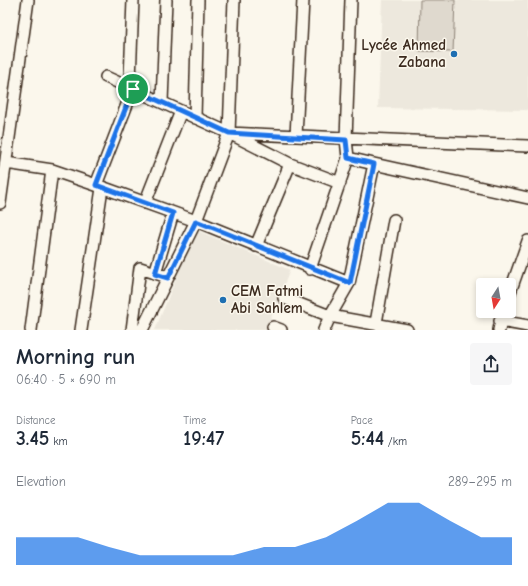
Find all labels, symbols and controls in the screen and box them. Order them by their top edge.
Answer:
place label: Lycée Ahmed Zabana [361,36,446,71]
marker: Lycée Ahmed Zabana [449,49,459,59]
pin [116,72,150,106]
icon: arrive [122,78,144,100]
north arrow [476,278,516,318]
map controls [476,278,516,318]
place label: CEM Fatmi Abi Sahlem [231,282,303,317]
marker: CEM Fatmi Abi Sahlem [218,295,228,305]
button: share [470,343,512,385]
text: Morning run [16,344,135,370]
text: 06:40 · 5 × 690 m [16,372,116,387]
text: Distance [16,414,55,427]
text: Time [183,414,206,427]
text: Pace [351,414,373,427]
text: 3.45 [16,427,49,450]
text: 19:47 [183,427,224,450]
text: 5:44 [351,427,384,450]
text: km [49,435,68,448]
text: /km [384,435,407,448]
text: Elevation [16,474,66,489]
text: 289–295 m [448,474,512,489]

